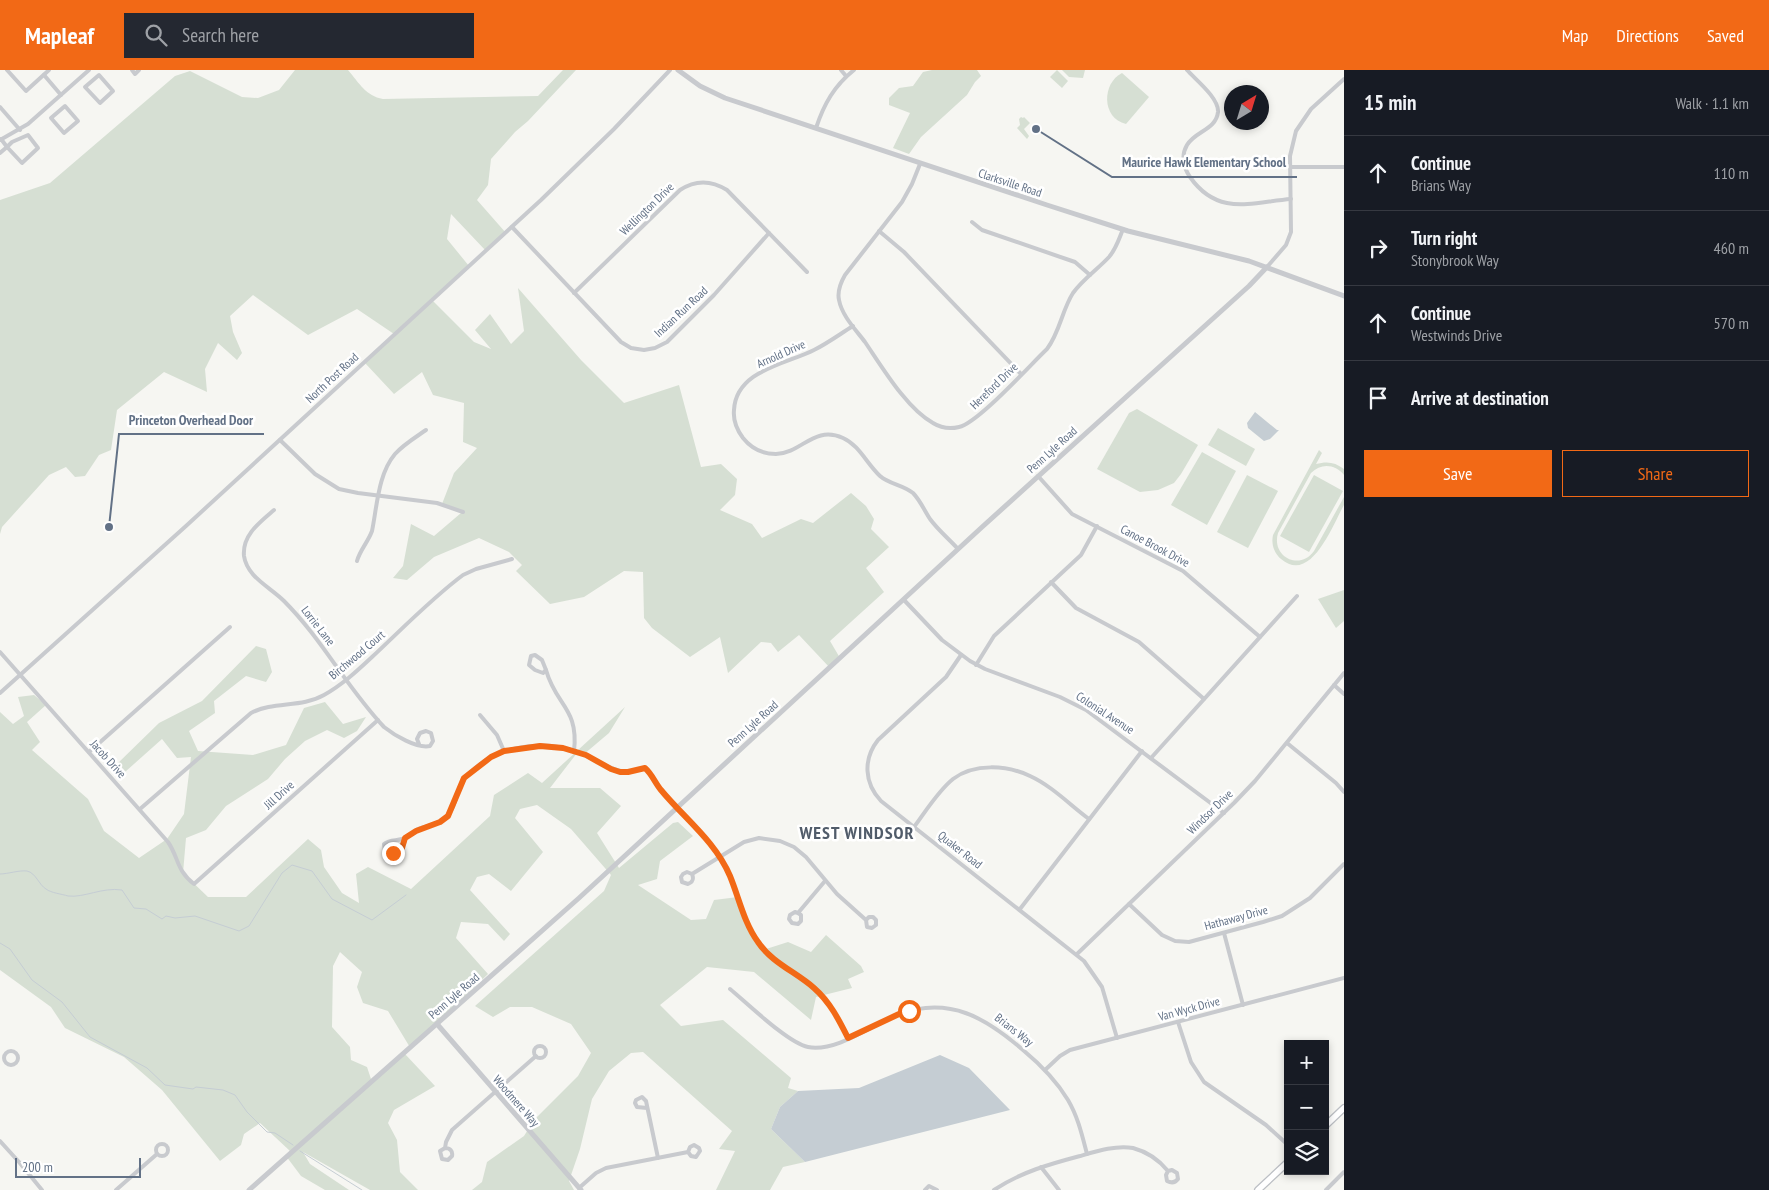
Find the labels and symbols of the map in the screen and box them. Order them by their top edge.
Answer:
north arrow [1224,85,1269,130]
callout: Maurice Hawk Elementary School [1112,148,1297,177]
text: Maurice Hawk Elementary School [1122,153,1287,171]
street label: Clarksville Road [976,165,1044,200]
street label: Wellington Drive [617,179,677,238]
street label: Indian Run Road [651,283,711,340]
street label: Arnold Drive [754,336,808,371]
street label: North Post Road [302,349,361,406]
street label: Hereford Drive [967,359,1021,412]
callout: Princeton Overhead Door [119,405,264,434]
text: Princeton Overhead Door [129,411,254,429]
street label: Penn Lyle Road [1023,423,1080,476]
street label: Canoe Brook Drive [1118,521,1192,570]
street label: Lorrie Lane [298,603,339,649]
street label: Birchwood Court [326,626,388,682]
street label: Colonial Avenue [1073,688,1137,737]
street label: Penn Lyle Road [724,697,781,750]
street label: Jacob Drive [87,736,130,781]
street label: Jill Drive [260,777,297,813]
street label: Windsor Drive [1184,786,1236,837]
district label: WEST WINDSOR [798,821,915,844]
street label: Quaker Road [935,828,986,872]
route end [382,842,405,865]
street label: Hathaway Drive [1203,902,1269,933]
street label: Penn Lyle Road [425,969,482,1022]
street label: Van Wyck Drive [1156,993,1221,1024]
route start [898,1000,921,1023]
street label: Brians Way [992,1010,1037,1050]
street label: Woodmere Way [490,1072,543,1130]
scale bar [15,1155,141,1178]

